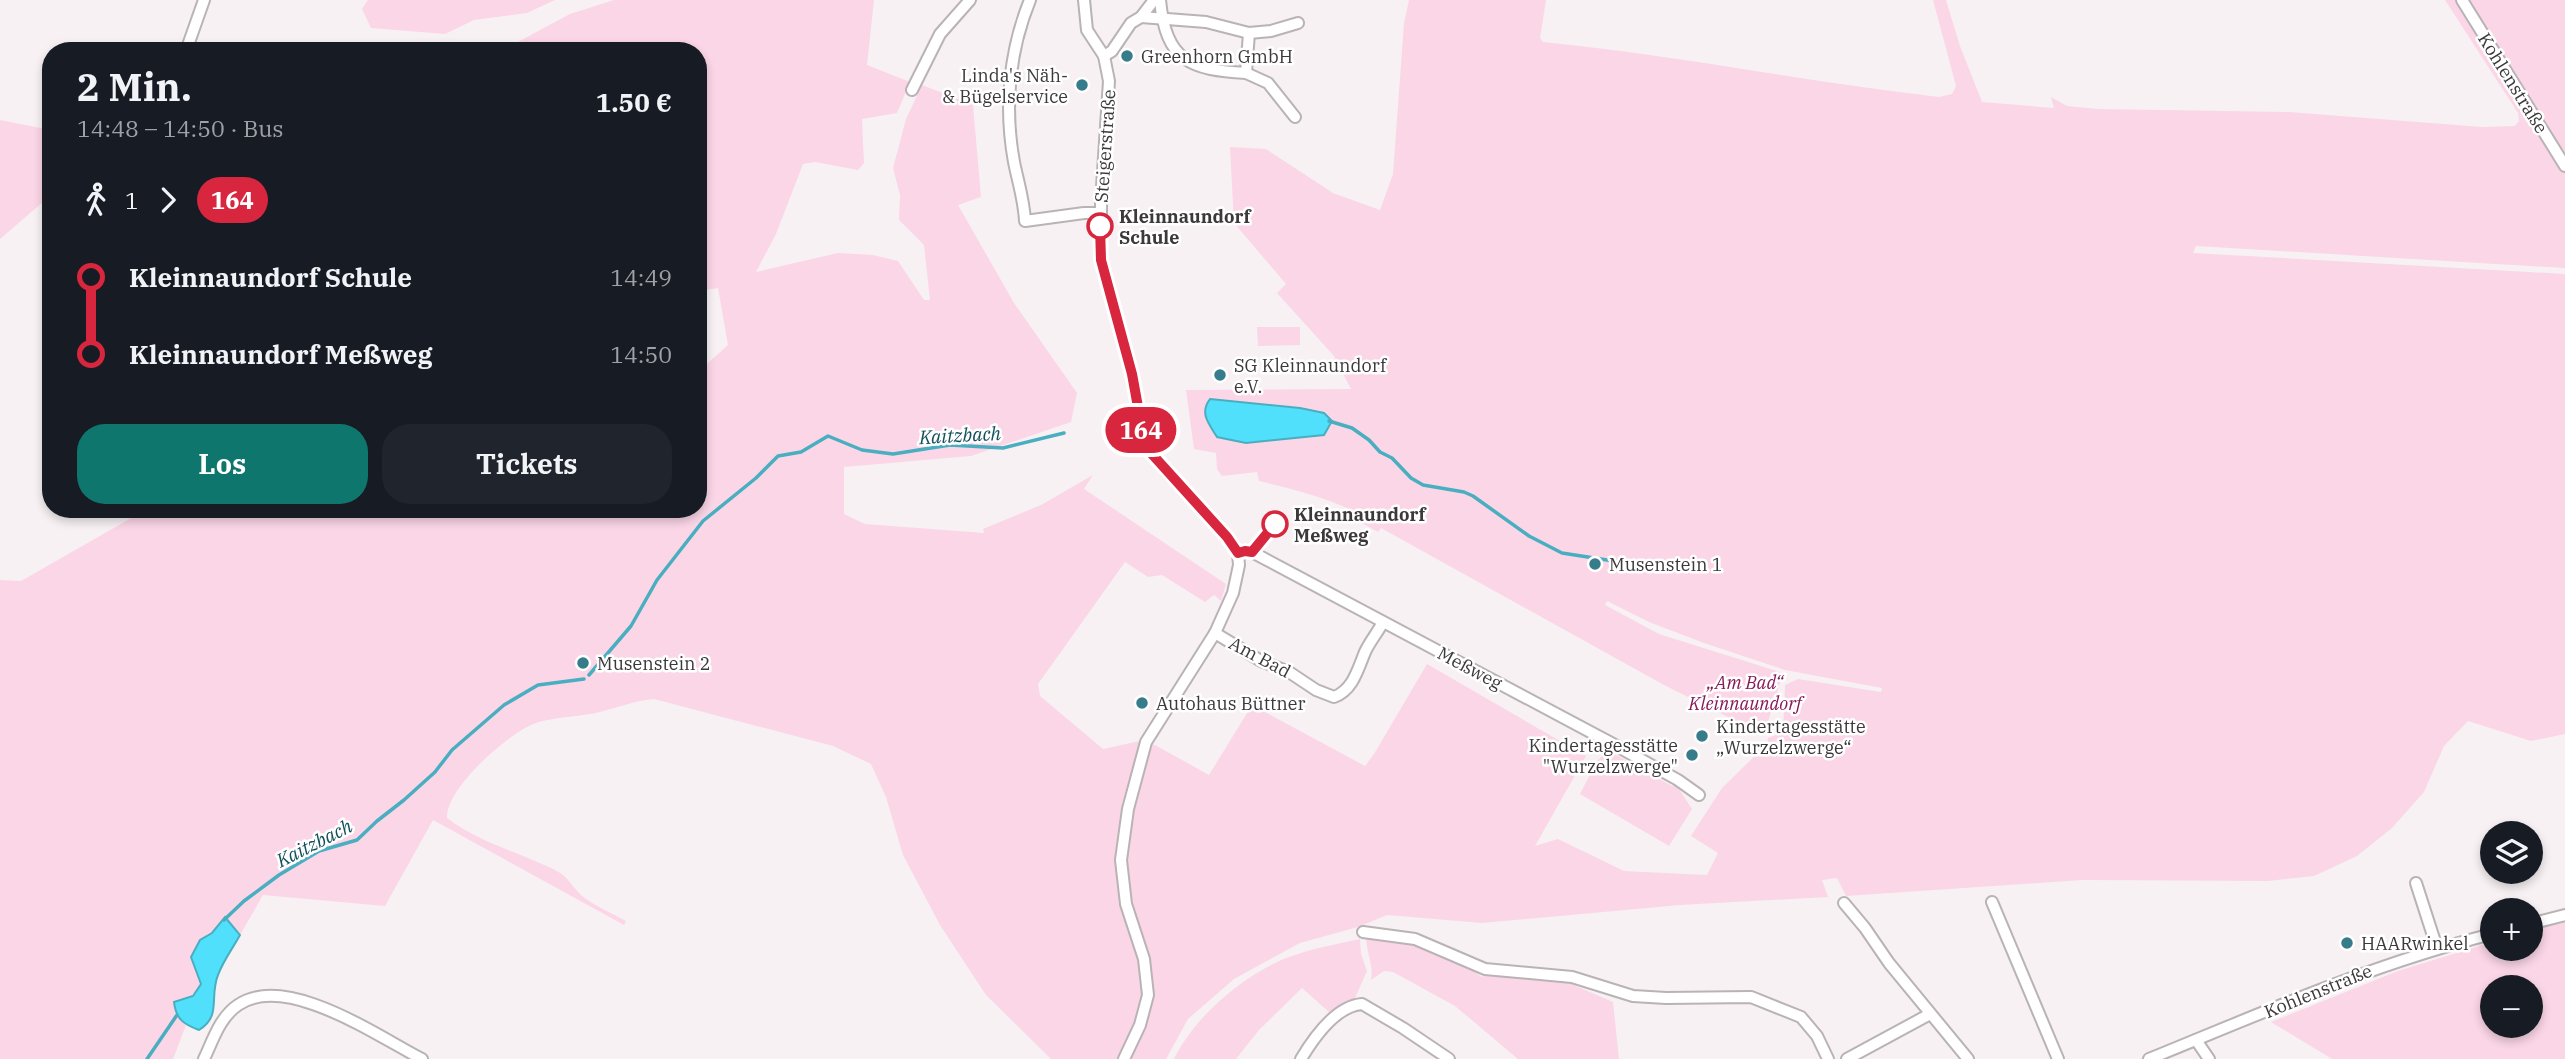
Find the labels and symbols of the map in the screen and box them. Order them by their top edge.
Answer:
street label: Kohlenstraße [2473,28,2553,138]
place label: Greenhorn GmbH [1141,45,1293,68]
marker: Greenhorn GmbH [1119,48,1135,64]
place label: Linda's Näh- & Bügelservice [942,64,1068,108]
marker: Linda's Näh- & Bügelservice [1074,77,1090,93]
street label: Steigerstraße [1090,89,1120,203]
place label: Kleinnaundorf Schule [1119,205,1252,249]
marker: Kleinnaundorf Schule [1087,213,1113,239]
place label: SG Kleinnaundorf e.V. [1234,354,1388,398]
marker: SG Kleinnaundorf e.V. [1212,367,1228,383]
line badge: 164 [1101,407,1181,453]
water label: Kaitzbach [917,421,1002,449]
place label: Kleinnaundorf Meßweg [1294,503,1427,547]
marker: Kleinnaundorf Meßweg [1262,511,1288,537]
place label: Musenstein 1 [1609,553,1723,576]
marker: Musenstein 1 [1587,556,1603,572]
street label: Am Bad [1225,631,1295,683]
street label: Meßweg [1434,641,1506,695]
place label: Musenstein 2 [597,652,711,675]
marker: Musenstein 2 [575,655,591,671]
park label: „Am Bad“ Kleinnaundorf [1688,671,1805,715]
place label: Autohaus Büttner [1156,692,1305,715]
marker: Autohaus Büttner [1134,695,1150,711]
place label: Kindertagesstätte „Wurzelzwerge“ [1716,715,1866,759]
marker: Kindertagesstätte „Wurzelzwerge“ [1694,728,1710,744]
place label: Kindertagesstätte "Wurzelzwerge" [1528,734,1678,778]
marker: Kindertagesstätte "Wurzelzwerge" [1684,747,1700,763]
water label: Kaitzbach [271,813,356,873]
place label: HAARwinkel [2361,932,2469,955]
marker: HAARwinkel [2339,935,2355,951]
street label: Kohlenstraße [2261,959,2375,1023]

